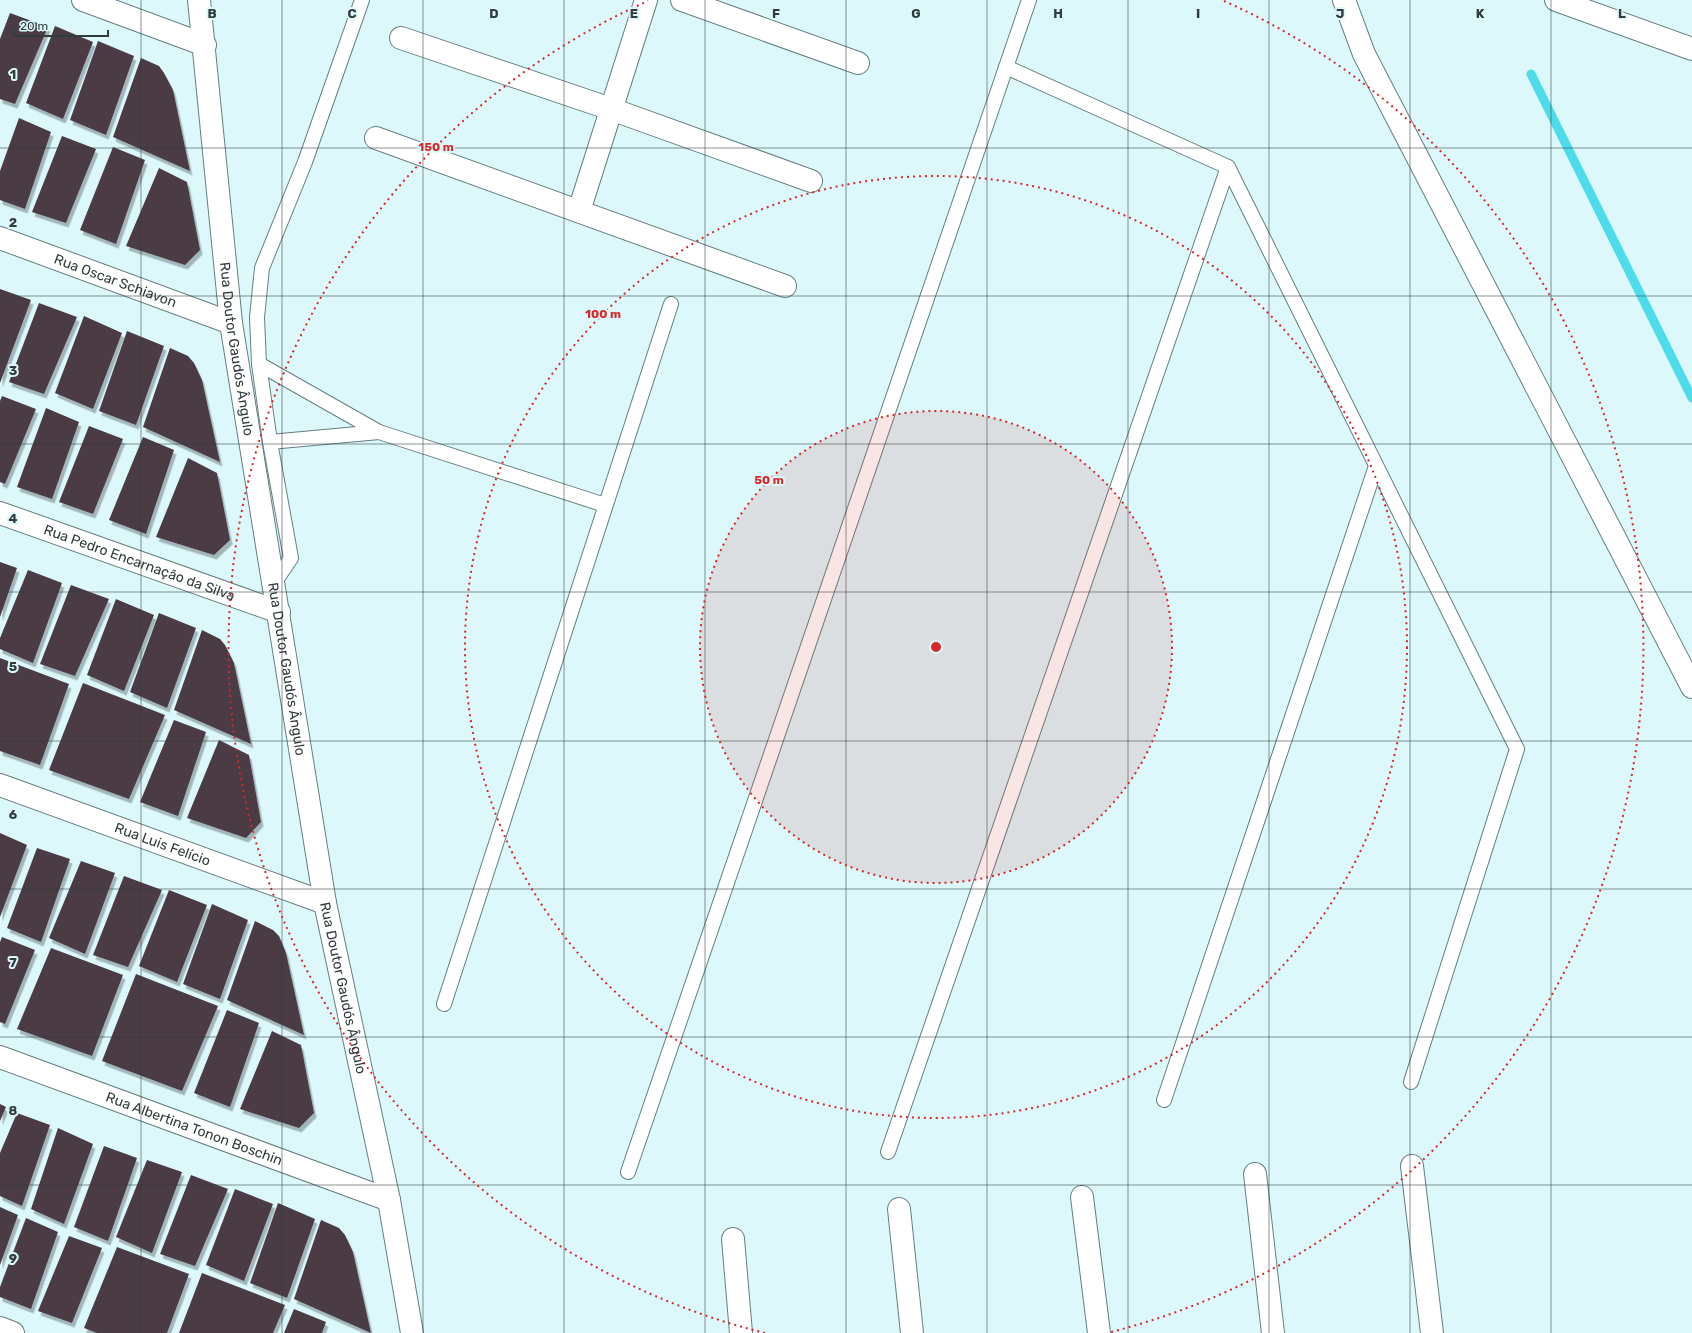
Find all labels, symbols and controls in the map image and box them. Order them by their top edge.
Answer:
text: B [207,6,217,21]
text: C [347,6,357,21]
text: D [489,6,499,21]
text: E [630,6,638,21]
text: F [772,6,780,21]
text: G [911,6,921,21]
text: H [1053,6,1063,21]
text: I [1196,6,1200,21]
text: J [1336,6,1344,21]
text: K [1476,6,1485,21]
text: L [1618,6,1626,21]
scale bar [14,12,108,38]
text: 20 m [20,19,48,33]
text: 1 [10,67,16,82]
text: 150 m [418,140,454,154]
text: 2 [9,215,17,230]
street label: Rua Oscar Schiavon [52,250,179,311]
street label: Rua Doutor Gaudós Ângulo [217,261,258,437]
text: 100 m [585,307,621,321]
text: 3 [9,363,18,378]
text: 50 m [754,473,784,487]
text: 4 [9,511,18,526]
street label: Rua Pedro Encarnação da Silva [42,521,237,604]
street label: Rua Doutor Gaudós Ângulo [265,581,309,757]
centre of rings [929,640,943,654]
text: 5 [9,659,17,674]
text: 6 [9,807,18,822]
street label: Rua Luis Felício [112,819,213,869]
street label: Rua Doutor Gaudós Ângulo [317,900,370,1075]
text: 7 [9,955,17,970]
street label: Rua Albertina Tonon Boschin [104,1088,285,1169]
text: 8 [9,1103,18,1118]
text: 9 [9,1251,17,1266]

